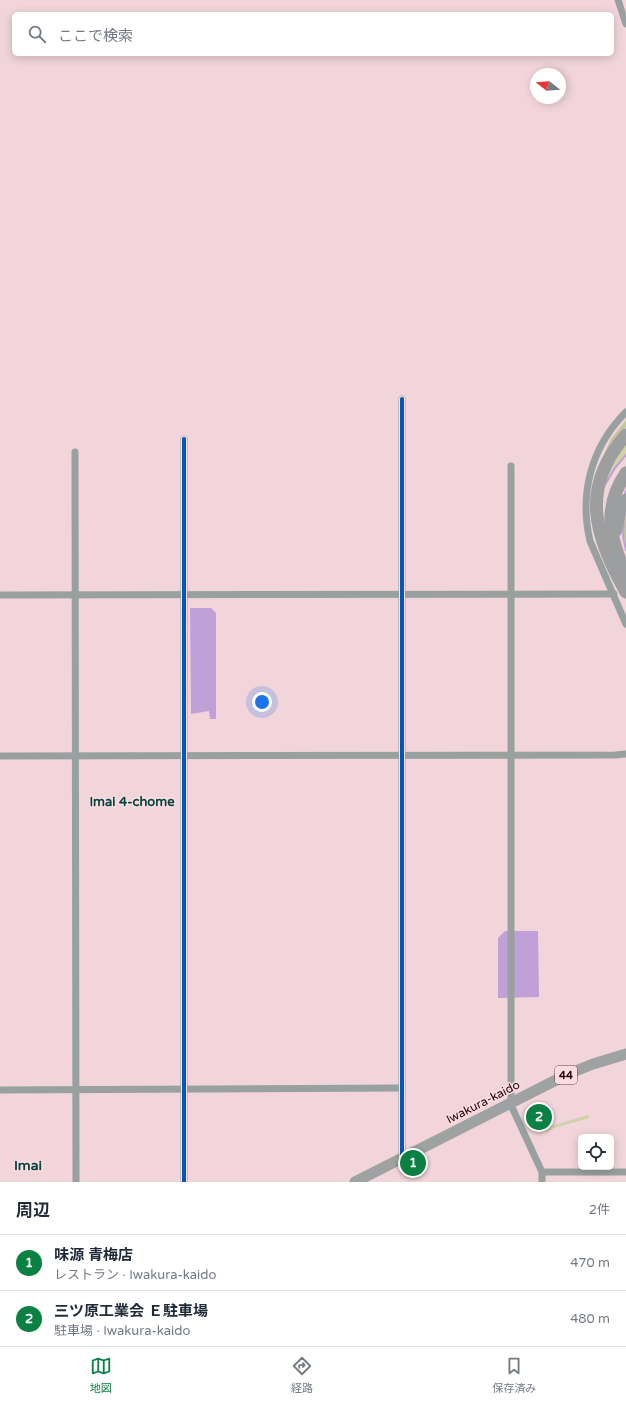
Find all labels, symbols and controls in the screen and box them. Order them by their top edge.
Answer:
search box [12,12,614,56]
icon: search [26,23,48,45]
text: ここで検索 [58,27,133,45]
north arrow [530,68,566,104]
your location [252,692,272,712]
district label: Imai 4-chome [89,794,175,810]
road number: 44 [555,1066,577,1084]
street label: Iwakura-kaido [444,1077,522,1127]
pin: 2 [526,1102,552,1132]
map controls [578,1134,614,1170]
button: locate [578,1134,614,1170]
pin: 1 [400,1148,426,1178]
district label: Imai [14,1157,42,1174]
text: 周辺 [16,1200,50,1221]
text: 2件 [589,1202,610,1218]
text: 味源 青梅店 [54,1246,133,1264]
text: 1 [25,1255,33,1271]
text: 470 m [570,1255,610,1271]
text: レストラン · Iwakura-kaido [54,1267,216,1283]
text: 三ツ原工業会 Ｅ駐車場 [54,1302,208,1320]
text: 2 [25,1311,33,1327]
text: 480 m [570,1311,610,1327]
text: 駐車場 · Iwakura-kaido [54,1323,190,1339]
tab: 地図 [90,1355,112,1395]
tab: 経路 [291,1355,313,1395]
tab: 保存済み [492,1355,536,1395]

